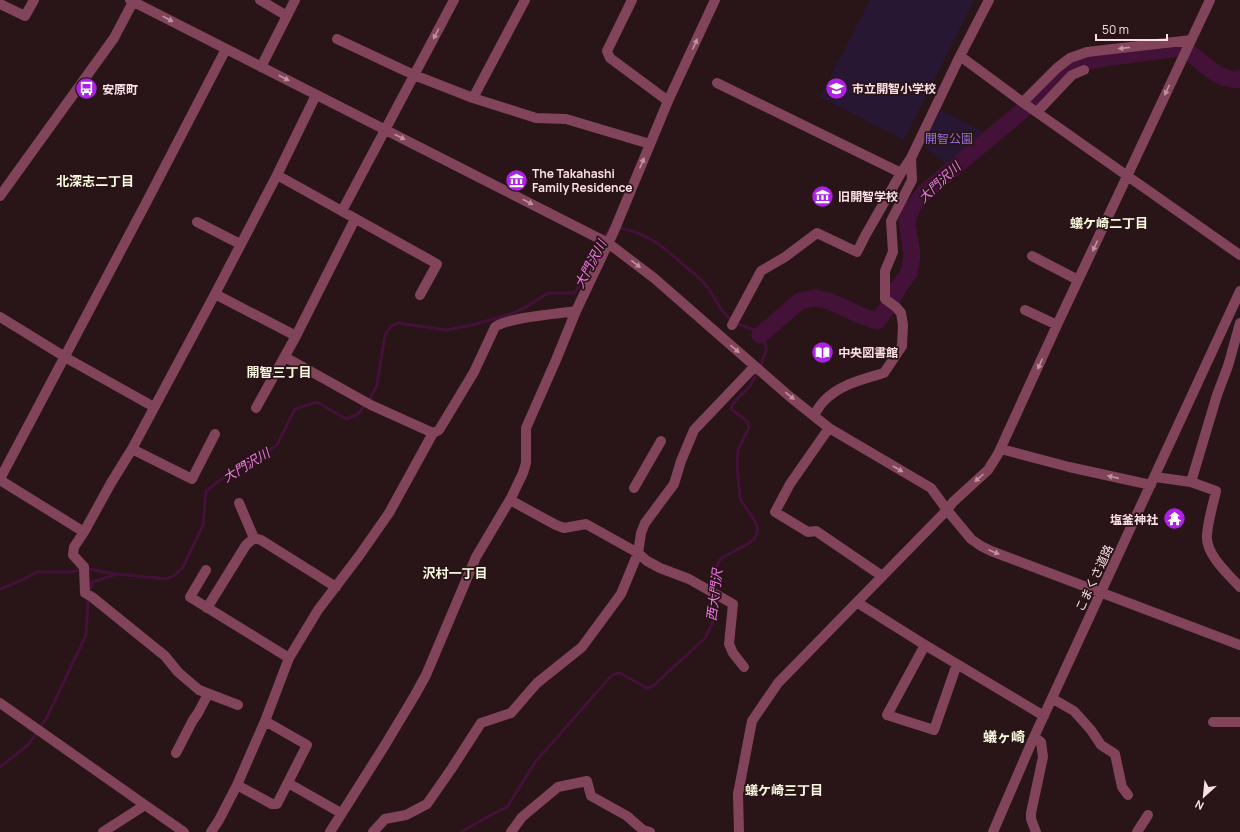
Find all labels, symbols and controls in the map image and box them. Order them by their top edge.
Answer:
one-way arrow [162,16,174,22]
scale bar [1096,16,1167,42]
text: 50 m [1102,21,1129,38]
one-way arrow [432,29,439,40]
one-way arrow [692,38,698,50]
one-way arrow [1118,45,1130,51]
one-way arrow [278,75,290,82]
school or university icon: 市立開智小学校 [823,75,849,101]
bus stop icon: 安原町 [73,76,99,102]
place label: 市立開智小学校 [852,80,936,97]
place label: 安原町 [102,81,138,98]
one-way arrow [1164,84,1170,96]
park label: 開智公園 [925,130,973,147]
one-way arrow [394,134,405,141]
water label: 大門沢川 [914,156,966,206]
one-way arrow [639,157,645,168]
place label: The Takahashi Family Residence [532,165,632,196]
museum icon: The Takahashi Family Residence [503,167,529,193]
district label: 北深志二丁目 [56,172,134,190]
museum icon: 旧開智学校 [810,183,836,209]
place label: 旧開智学校 [838,188,898,205]
one-way arrow [522,199,534,205]
district label: 蟻ケ崎二丁目 [1070,214,1148,232]
water label: 大門沢川 [570,235,611,291]
one-way arrow [1092,240,1098,252]
one-way arrow [631,260,642,268]
library icon: 中央図書館 [810,339,836,365]
one-way arrow [730,344,740,353]
place label: 中央図書館 [838,344,898,361]
one-way arrow [1037,358,1043,369]
district label: 開智三丁目 [246,363,312,381]
one-way arrow [785,392,796,401]
water label: 大門沢川 [219,443,275,486]
one-way arrow [892,465,904,472]
one-way arrow [974,473,985,482]
one-way arrow [1107,473,1119,479]
temple icon: 塩釜神社 [1161,506,1187,532]
place label: 塩釜神社 [1110,511,1158,528]
street label: こまくさ道路 [1071,542,1117,614]
one-way arrow [989,549,1000,555]
district label: 沢村一丁目 [422,564,488,582]
water label: 西大門沢 [702,566,726,622]
district label: 蟻ヶ崎 [983,727,1025,746]
north arrow [1184,776,1224,816]
district label: 蟻ケ崎三丁目 [745,781,823,799]
text: N [1192,797,1206,814]

